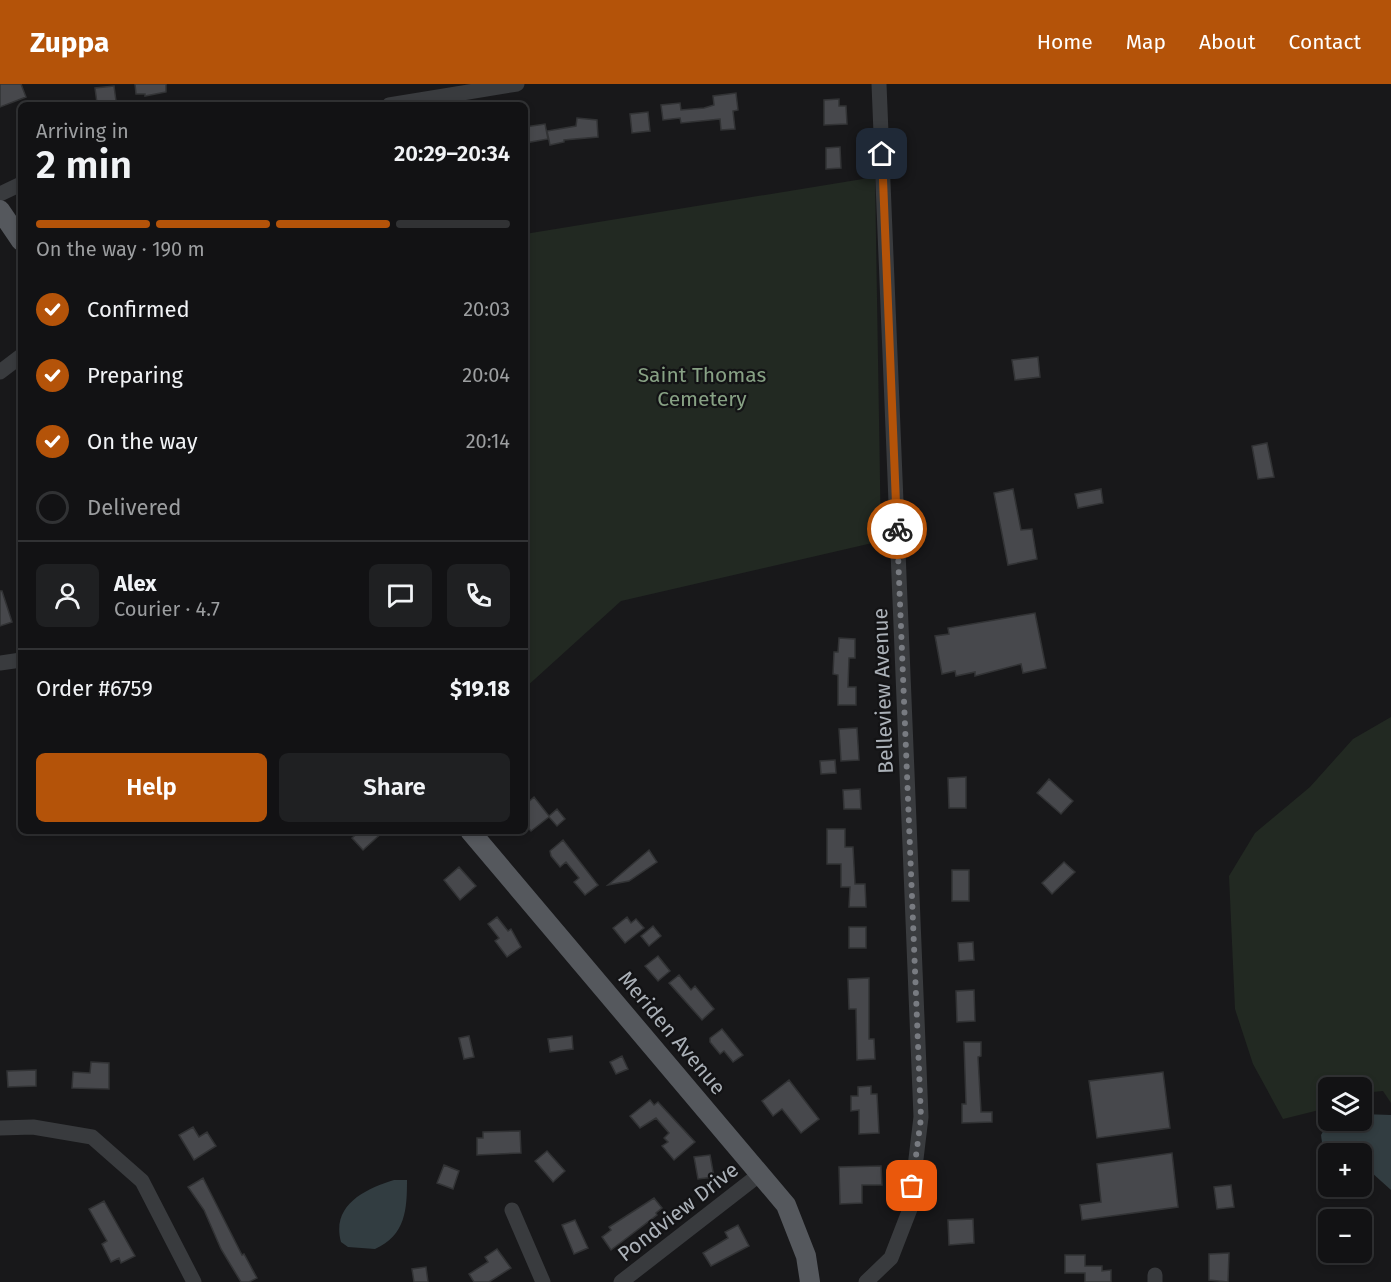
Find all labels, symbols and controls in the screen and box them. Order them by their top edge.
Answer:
text: Zuppa [30,26,109,59]
text: Home [1037,29,1093,55]
text: Map [1126,29,1166,55]
text: About [1199,29,1256,55]
text: Contact [1289,29,1361,55]
text: Arriving in [36,119,129,143]
pin [856,128,907,179]
icon: home [865,137,898,170]
text: 20:29–20:34 [394,140,510,167]
text: 2 min [36,142,132,188]
text: On the way · 190 m [36,237,205,261]
icon: check [36,293,69,326]
text: Confirmed [87,296,190,323]
text: 20:03 [463,297,510,321]
icon: check [36,359,69,392]
text: Preparing [87,362,183,389]
park label: Saint Thomas Cemetery [638,362,767,412]
text: 20:04 [462,363,510,387]
icon: check [36,425,69,458]
text: On the way [87,428,198,455]
text: 20:14 [466,429,510,453]
text: Delivered [87,494,182,521]
courier [867,499,927,559]
icon: bike [881,513,914,546]
button: person [36,564,99,627]
button: chat [369,564,432,627]
button: phone [447,564,510,627]
text: Alex [114,570,157,597]
text: Courier · 4.7 [114,597,220,621]
street label: Belleview Avenue [867,608,899,774]
text: Order #6759 [36,675,153,702]
text: $19.18 [450,675,510,702]
button: Help [36,753,267,822]
button: Share [279,753,510,822]
street label: Meriden Avenue [613,966,731,1100]
map controls [1318,1077,1372,1263]
button: layers [1318,1077,1372,1131]
button: + [1318,1143,1372,1197]
street label: Pondview Drive [612,1157,744,1267]
pin [886,1160,937,1211]
icon: bag [895,1169,928,1202]
button: − [1318,1209,1372,1263]

